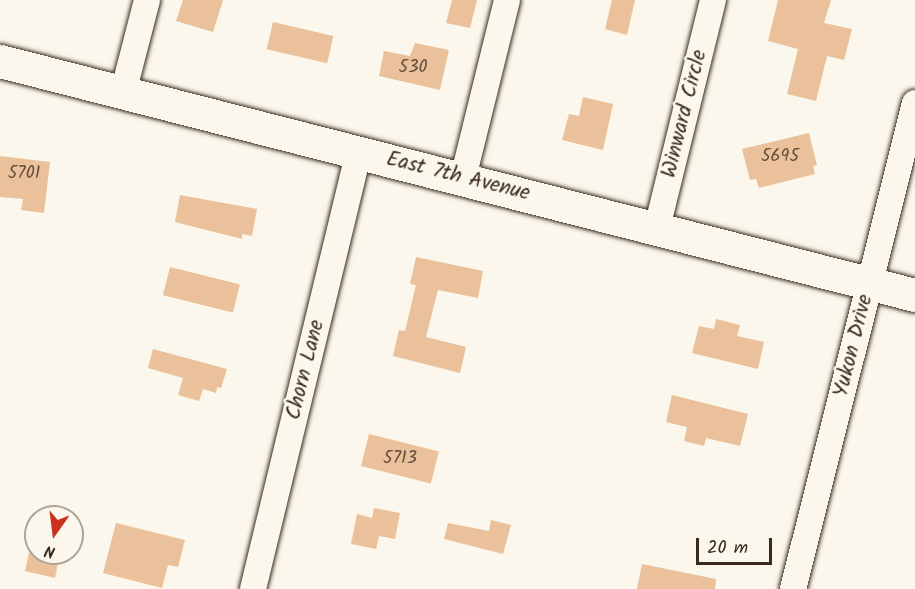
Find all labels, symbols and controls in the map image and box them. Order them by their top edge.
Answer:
street label: Winward Circle [657,47,713,181]
house number: 530 [399,57,427,79]
house number: 5695 [761,146,799,168]
street label: East 7th Avenue [384,147,532,207]
house number: 5701 [8,163,40,185]
street label: Yukon Drive [829,292,879,400]
street label: Chorn Lane [281,318,331,422]
house number: 5713 [383,448,417,470]
north arrow [24,505,84,565]
scale bar [699,526,776,564]
text: 20 m [707,534,748,563]
text: N [42,538,58,564]

